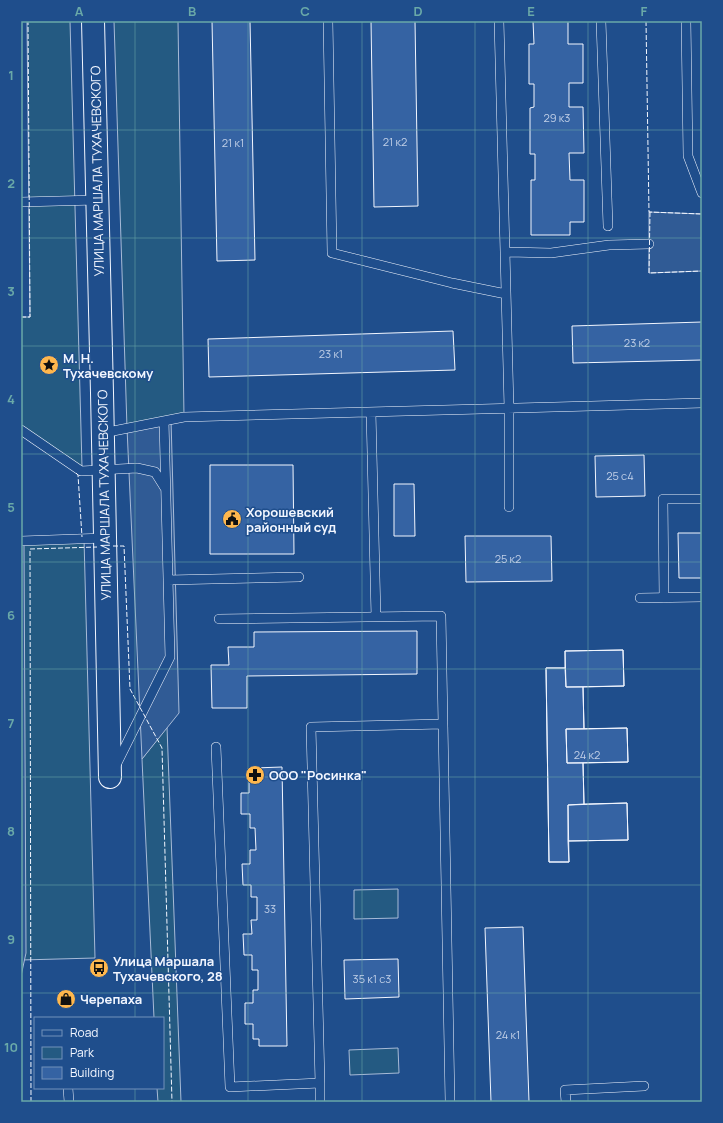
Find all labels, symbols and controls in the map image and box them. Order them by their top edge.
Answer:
text: A [75,2,84,20]
text: B [188,2,196,20]
text: C [300,2,310,20]
text: D [413,2,423,20]
text: E [527,2,535,20]
text: F [641,2,648,20]
street label: УЛИЦА МАРШАЛА ТУХАЧЕВСКОГО [86,65,108,276]
text: 1 [8,66,14,84]
house number: 29 к3 [544,110,570,125]
house number: 21 к2 [383,134,407,149]
house number: 21 к1 [222,135,244,150]
text: 2 [7,174,15,192]
text: 3 [7,282,15,300]
house number: 23 к2 [624,335,650,350]
house number: 23 к1 [319,346,343,361]
place label: М. Н. Тухачевскому [63,349,154,382]
place icon: М. Н. Тухачевскому [38,354,60,376]
street label: УЛИЦА МАРШАЛА ТУХАЧЕВСКОГО [93,389,115,600]
text: 4 [7,390,15,408]
house number: 25 с4 [606,468,634,483]
text: 5 [7,498,15,516]
place label: Хорошевский районный суд [246,503,336,536]
public building icon: Хорошевский районный суд [221,508,243,530]
house number: 25 к2 [495,551,521,566]
text: 6 [7,606,15,624]
text: 7 [8,714,15,732]
house number: 24 к2 [574,747,600,762]
pharmacy icon: ООО "Росинка" [244,764,266,786]
place label: ООО "Росинка" [269,766,367,784]
text: 8 [7,822,15,840]
house number: 33 [264,901,276,916]
text: 9 [7,930,15,948]
place label: Улица Маршала Тухачевского, 28 [113,952,223,985]
bus stop icon: Улица Маршала Тухачевского, 28 [88,957,110,979]
house number: 35 к1 с3 [353,971,391,986]
shop icon: Черепаха [55,988,77,1010]
place label: Черепаха [80,990,142,1008]
legend [34,1017,164,1089]
text: Road [70,1024,98,1041]
house number: 24 к1 [496,1027,520,1042]
text: 10 [4,1038,18,1056]
text: Park [70,1044,95,1061]
text: Building [70,1064,114,1081]

